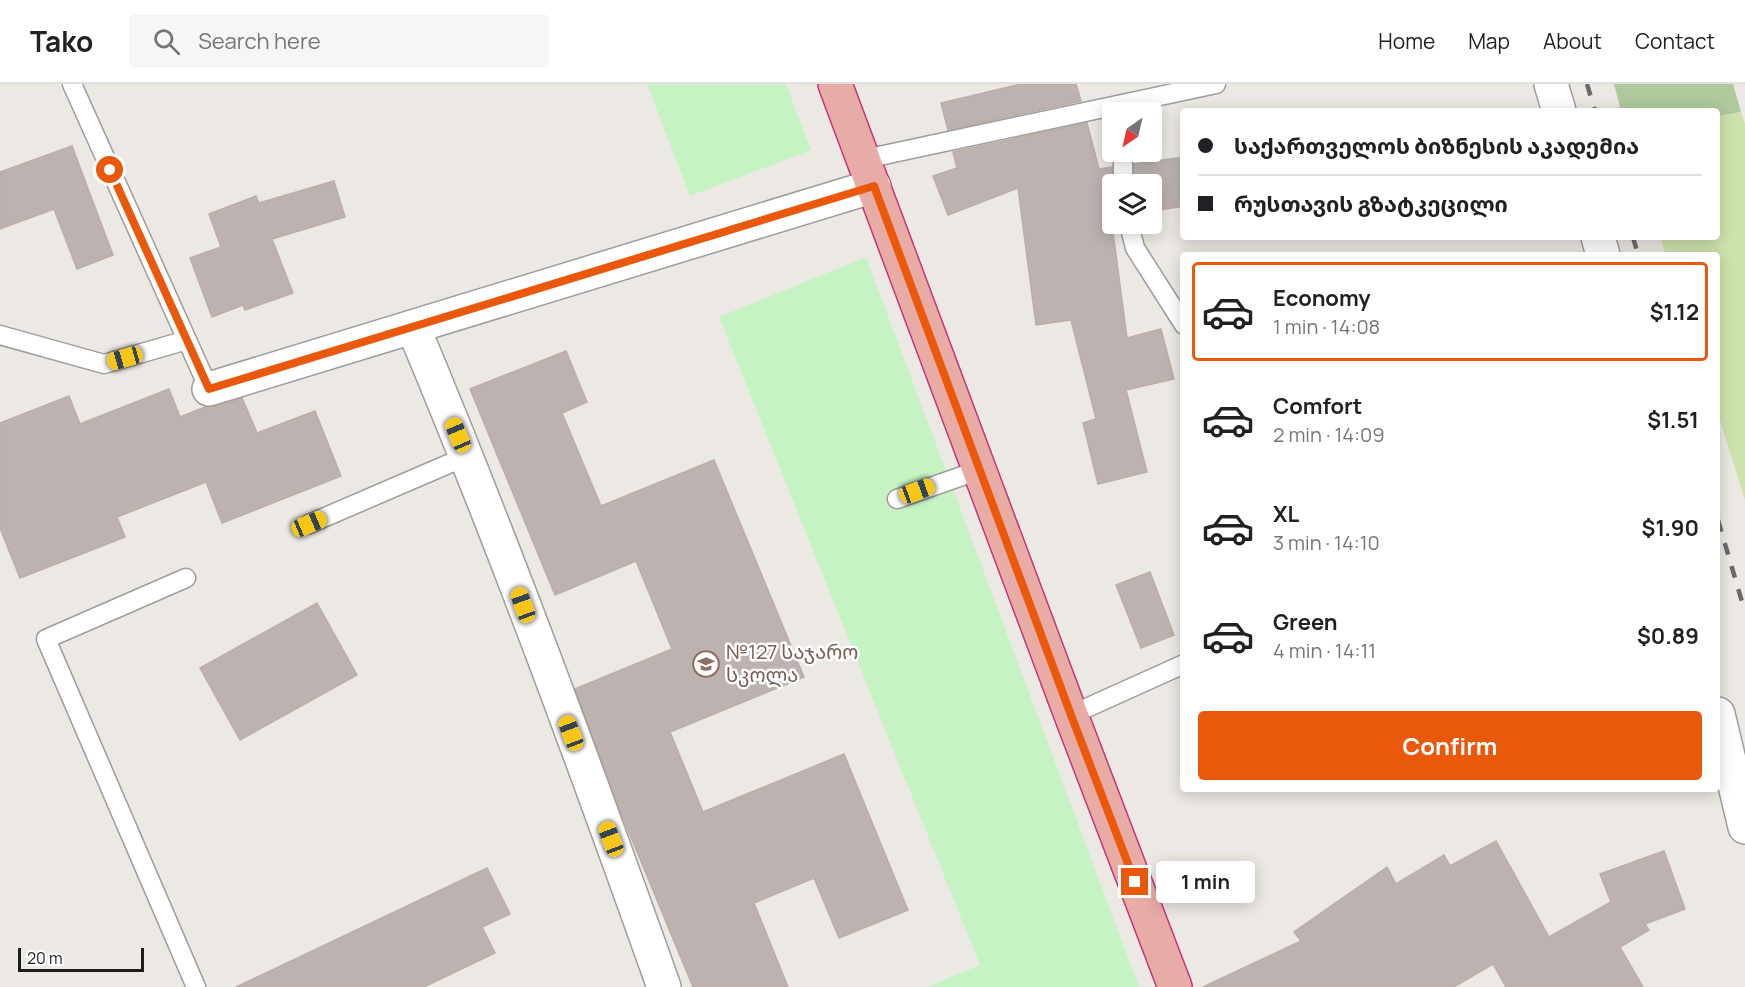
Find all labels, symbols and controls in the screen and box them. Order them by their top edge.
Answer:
search box [129,14,549,68]
text: Tako [30,22,93,60]
icon: search [150,25,183,58]
text: Search here [198,26,321,56]
text: Home [1378,27,1435,55]
text: Map [1468,27,1510,55]
text: About [1543,27,1602,55]
text: Contact [1635,27,1715,55]
north arrow [1102,102,1162,162]
map controls [1102,102,1162,234]
text: საქართველოს ბიზნესის აკადემია [1234,131,1639,161]
route start [96,156,123,183]
button: layers [1102,174,1162,234]
text: რუსთავის გზატკეცილი [1234,189,1508,219]
text: Economy [1273,283,1371,313]
icon: car [1201,285,1255,339]
text: $1.12 [1650,297,1699,327]
text: 1 min · 14:08 [1273,313,1380,340]
car [105,344,145,372]
text: Comfort [1273,391,1362,421]
icon: car [1201,393,1255,447]
text: $1.51 [1647,405,1699,435]
car [443,415,473,455]
text: 2 min · 14:09 [1273,421,1385,448]
car [897,476,937,506]
text: XL [1273,499,1299,529]
icon: car [1201,501,1255,555]
car [289,509,329,539]
text: $1.90 [1642,513,1699,543]
text: 3 min · 14:10 [1273,529,1380,556]
car [508,585,538,625]
text: Green [1273,607,1338,637]
icon: car [1201,609,1255,663]
text: $0.89 [1637,621,1699,651]
text: 4 min · 14:11 [1273,637,1376,664]
place label: №127 საჯარო სკოლა [726,638,858,688]
school or university icon: №127 საჯარო სკოლა [691,649,721,679]
button: Confirm [1198,711,1702,780]
car [556,713,586,753]
car [596,819,626,859]
callout: 1 min [1156,861,1255,903]
route end [1121,868,1148,895]
text: 1 min [1181,868,1230,895]
scale bar [18,945,144,972]
text: 20 m [27,947,63,969]

